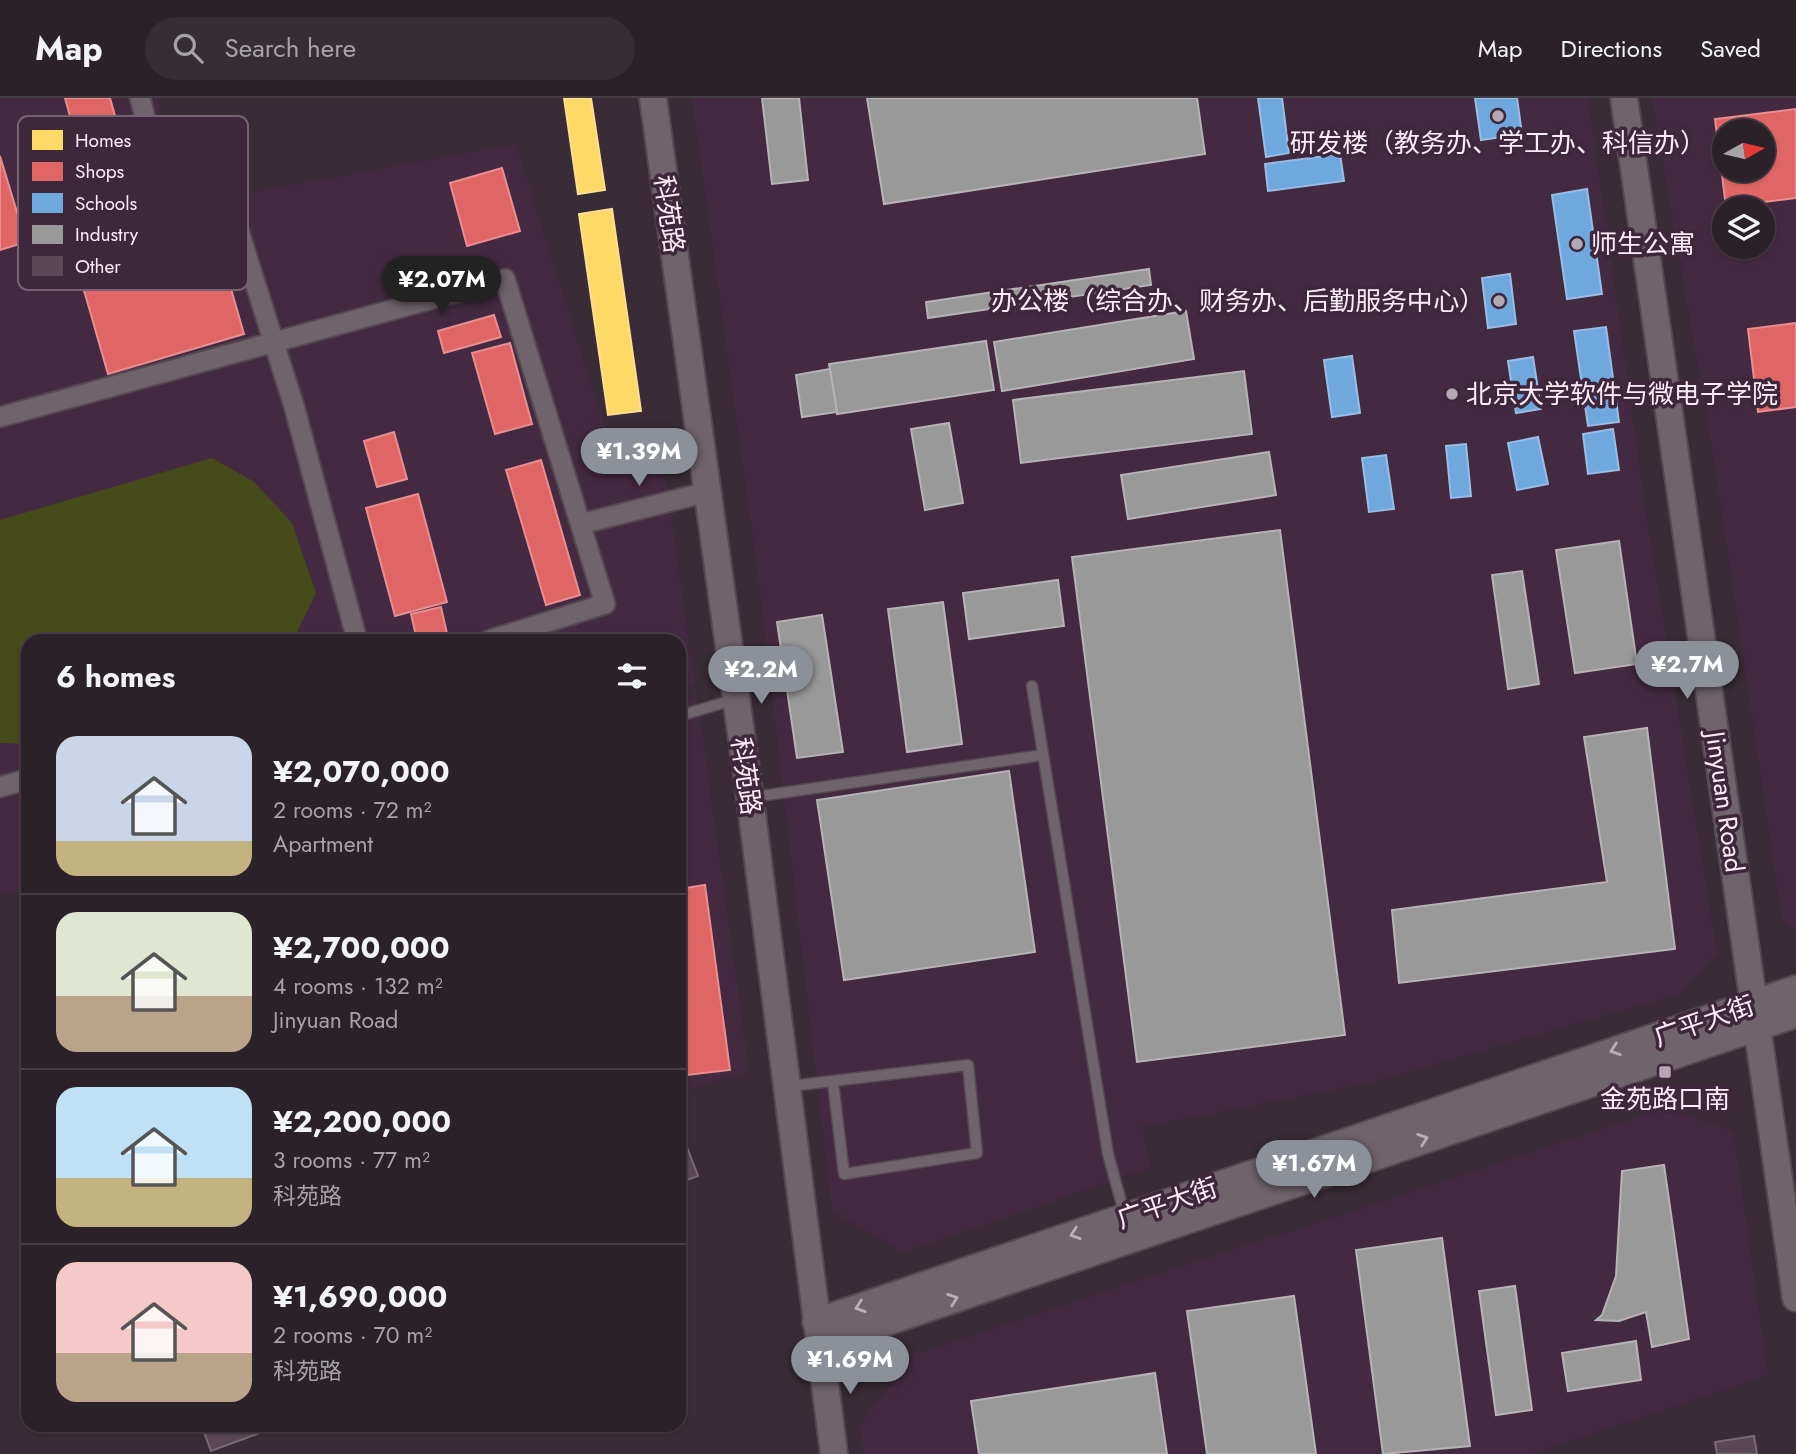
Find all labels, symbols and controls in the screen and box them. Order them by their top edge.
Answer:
search box [145,17,635,80]
text: Map [35,25,103,72]
icon: search [169,29,207,67]
text: Search here [225,29,356,67]
text: Map [1478,31,1523,66]
text: Directions [1561,31,1662,66]
text: Saved [1700,31,1761,66]
marker: 研发楼（教务办、学工办、科信办） [1490,108,1506,124]
legend [18,116,248,290]
north arrow [1712,119,1774,182]
map controls [1712,119,1775,259]
place label: 研发楼（教务办、学工办、科信办） [1290,124,1706,162]
text: Homes [75,127,132,154]
text: Shops [75,158,125,185]
street label: 科苑路 [645,173,693,255]
text: Schools [75,190,138,217]
button: layers [1712,196,1775,259]
text: Industry [75,221,139,248]
place label: 师生公寓 [1591,225,1695,263]
marker: 师生公寓 [1569,236,1585,252]
text: Other [75,253,121,280]
pin: ¥2.07M [385,256,499,316]
text: ¥2.07M [398,262,486,296]
place label: 办公楼（综合办、财务办、后勤服务中心） [991,282,1485,320]
marker: 办公楼（综合办、财务办、后勤服务中心） [1491,293,1507,309]
place label: 北京大学软件与微电子学院 [1466,375,1778,413]
marker: 北京大学软件与微电子学院 [1444,386,1460,402]
pin: ¥1.39M [582,428,696,488]
text: ¥1.39M [597,434,681,468]
pin: ¥2.7M [1638,642,1736,701]
pin: ¥2.2M [712,646,810,706]
text: ¥2.7M [1651,647,1723,681]
text: ¥2.2M [724,652,798,686]
text: 6 homes [56,655,175,698]
icon: filters [613,657,651,695]
street label: Jinyuan Road [1696,726,1754,875]
street label: 科苑路 [722,735,770,817]
text: ¥2,070,000 [273,750,450,793]
icon: home [112,764,196,848]
text: 2 rooms · 72 m² [273,793,432,827]
text: Apartment [273,827,373,861]
text: ¥2,700,000 [273,926,450,969]
icon: home [112,940,196,1024]
text: 4 rooms · 132 m² [273,969,443,1003]
street label: 广平大街 [1649,986,1759,1056]
text: Jinyuan Road [273,1003,398,1037]
one-way arrow [1610,1042,1622,1056]
marker: 金苑路口南 [1657,1064,1673,1080]
place label: 金苑路口南 [1600,1080,1730,1118]
text: ¥2,200,000 [273,1100,451,1143]
icon: home [112,1115,196,1199]
one-way arrow [1417,1132,1429,1147]
pin: ¥1.67M [1257,1140,1371,1200]
text: 3 rooms · 77 m² [273,1143,430,1177]
text: ¥1.67M [1272,1146,1356,1180]
street label: 广平大街 [1112,1168,1222,1238]
text: 科苑路 [273,1179,342,1213]
one-way arrow [1070,1226,1082,1240]
text: ¥1,690,000 [273,1275,447,1318]
icon: home [112,1290,196,1374]
one-way arrow [946,1293,958,1307]
one-way arrow [854,1299,866,1313]
text: 2 rooms · 70 m² [273,1318,432,1352]
pin: ¥1.69M [793,1336,907,1396]
text: ¥1.69M [807,1342,893,1376]
text: 科苑路 [273,1354,342,1388]

